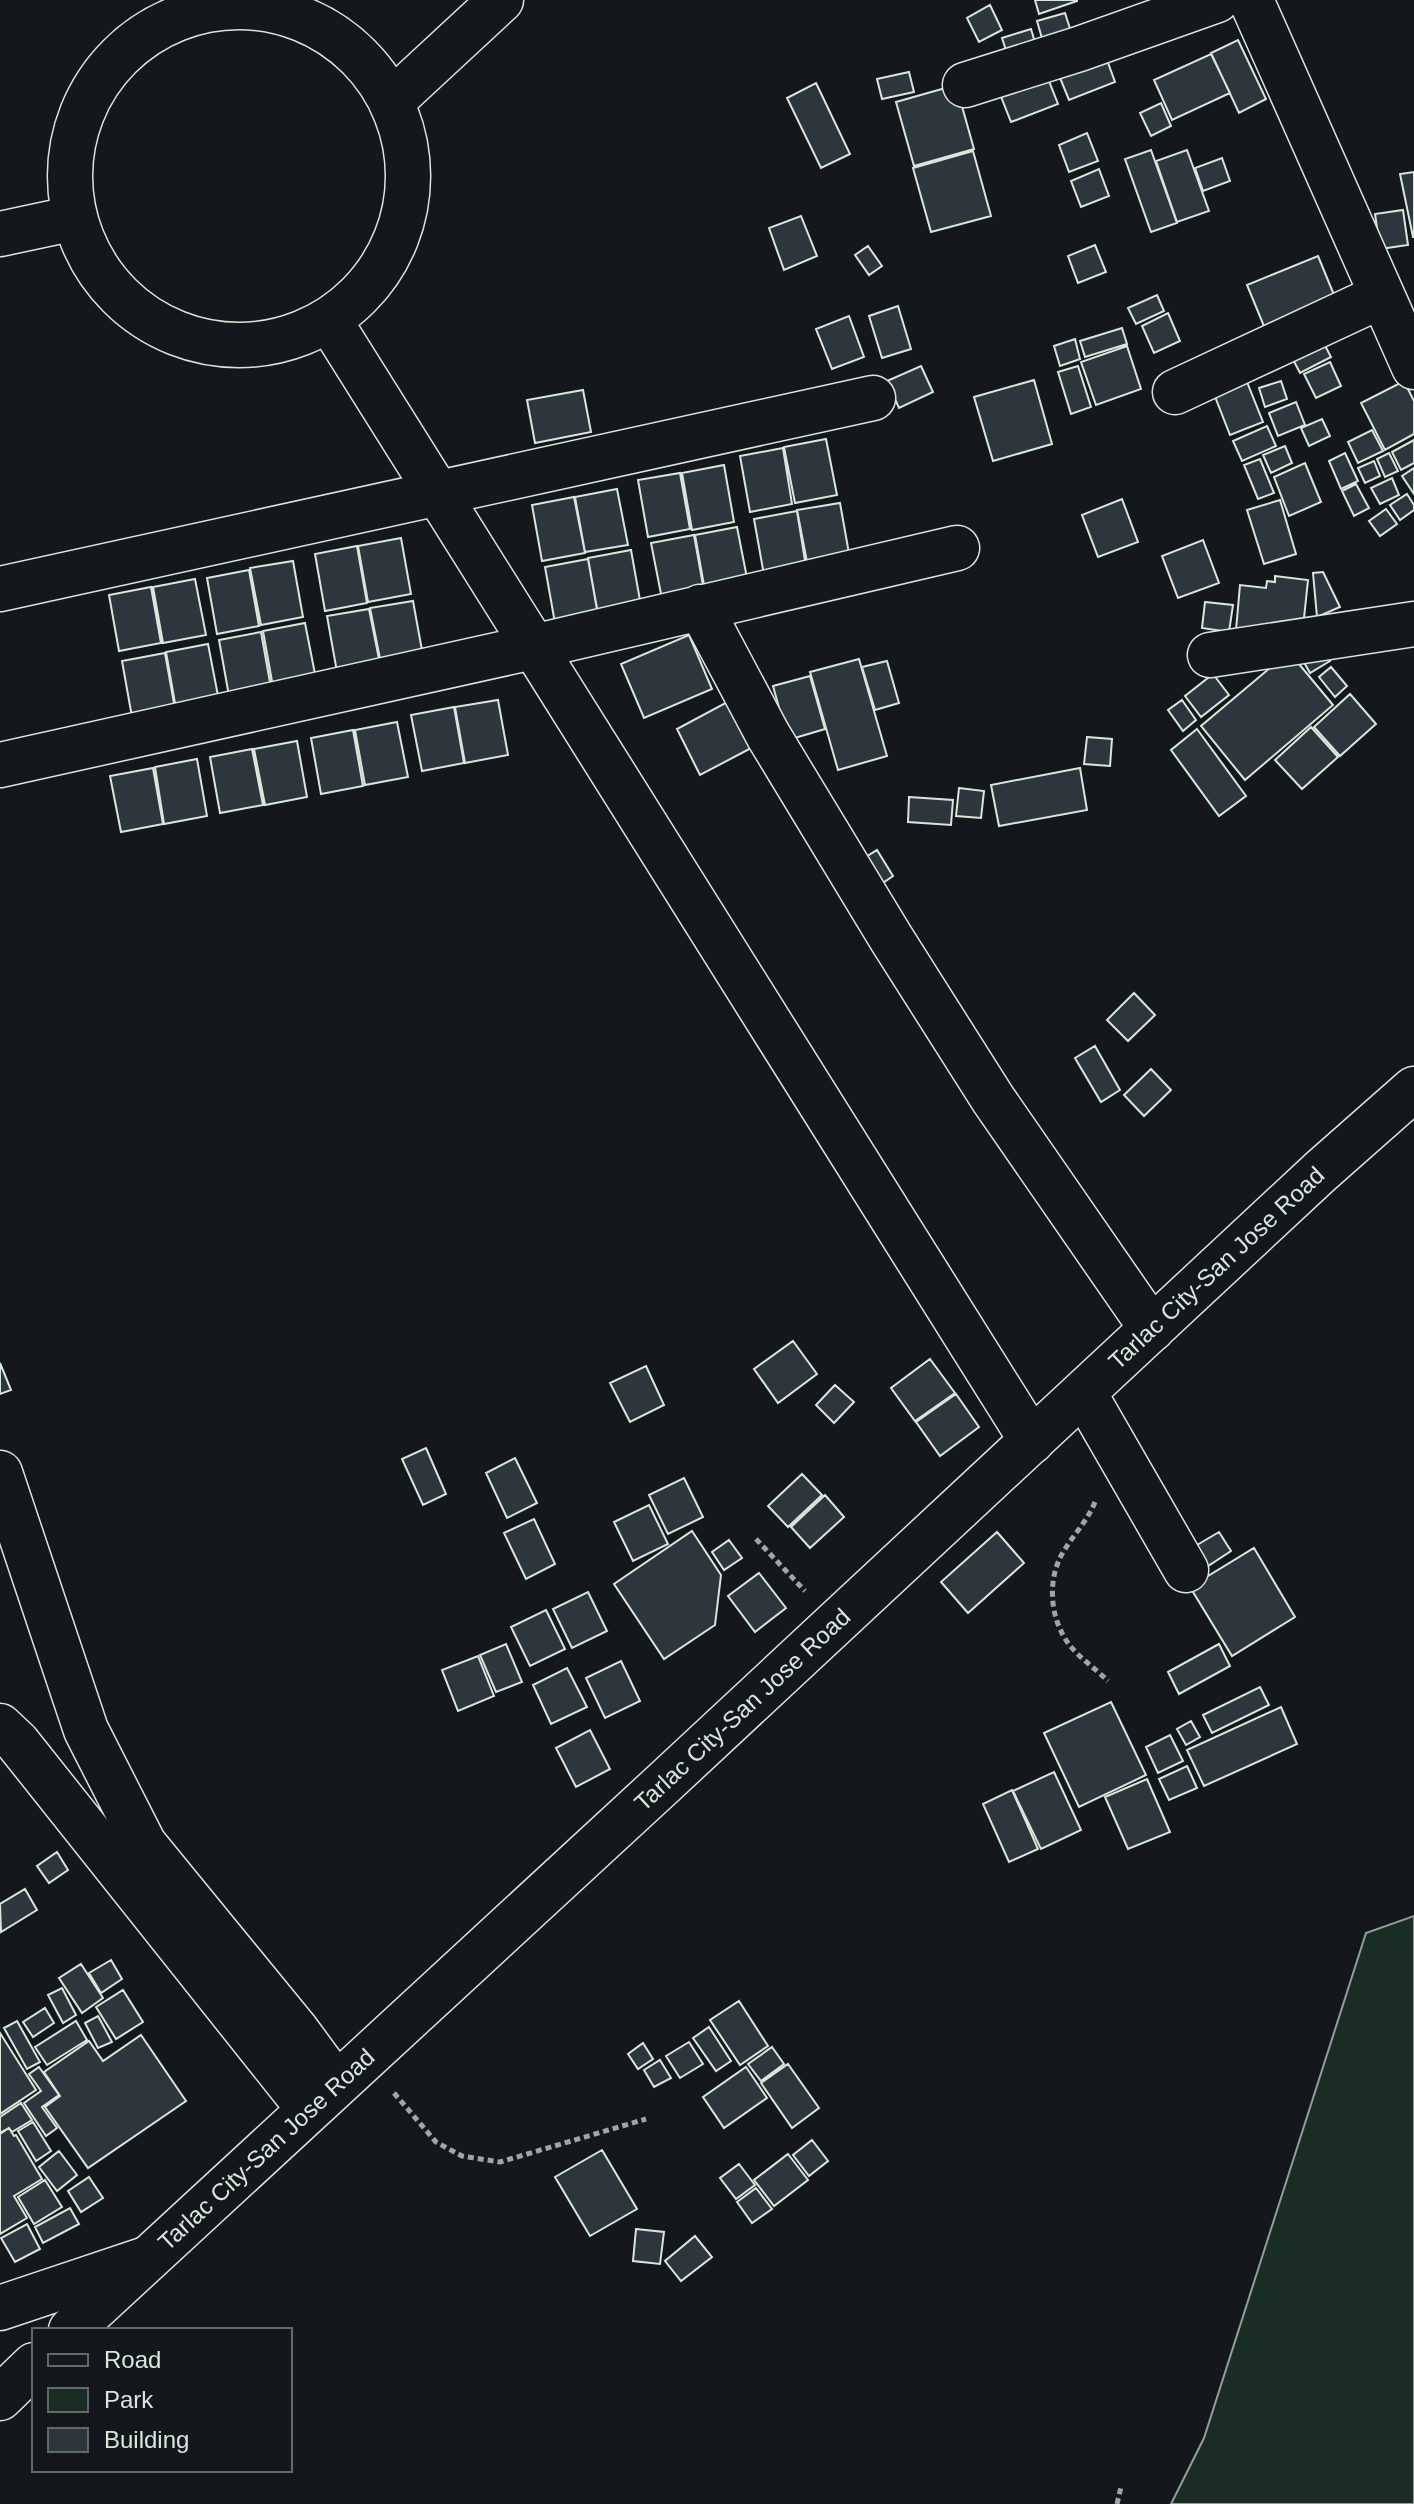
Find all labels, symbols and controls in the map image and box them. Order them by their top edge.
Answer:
street label: Tarlac City-San Jose Road [1103,1161,1330,1375]
street label: Tarlac City-San Jose Road [629,1603,855,1816]
street label: Tarlac City-San Jose Road [153,2043,380,2256]
legend [32,2328,292,2472]
text: Road [104,2346,161,2373]
text: Park [104,2386,154,2413]
text: Building [104,2426,189,2453]

